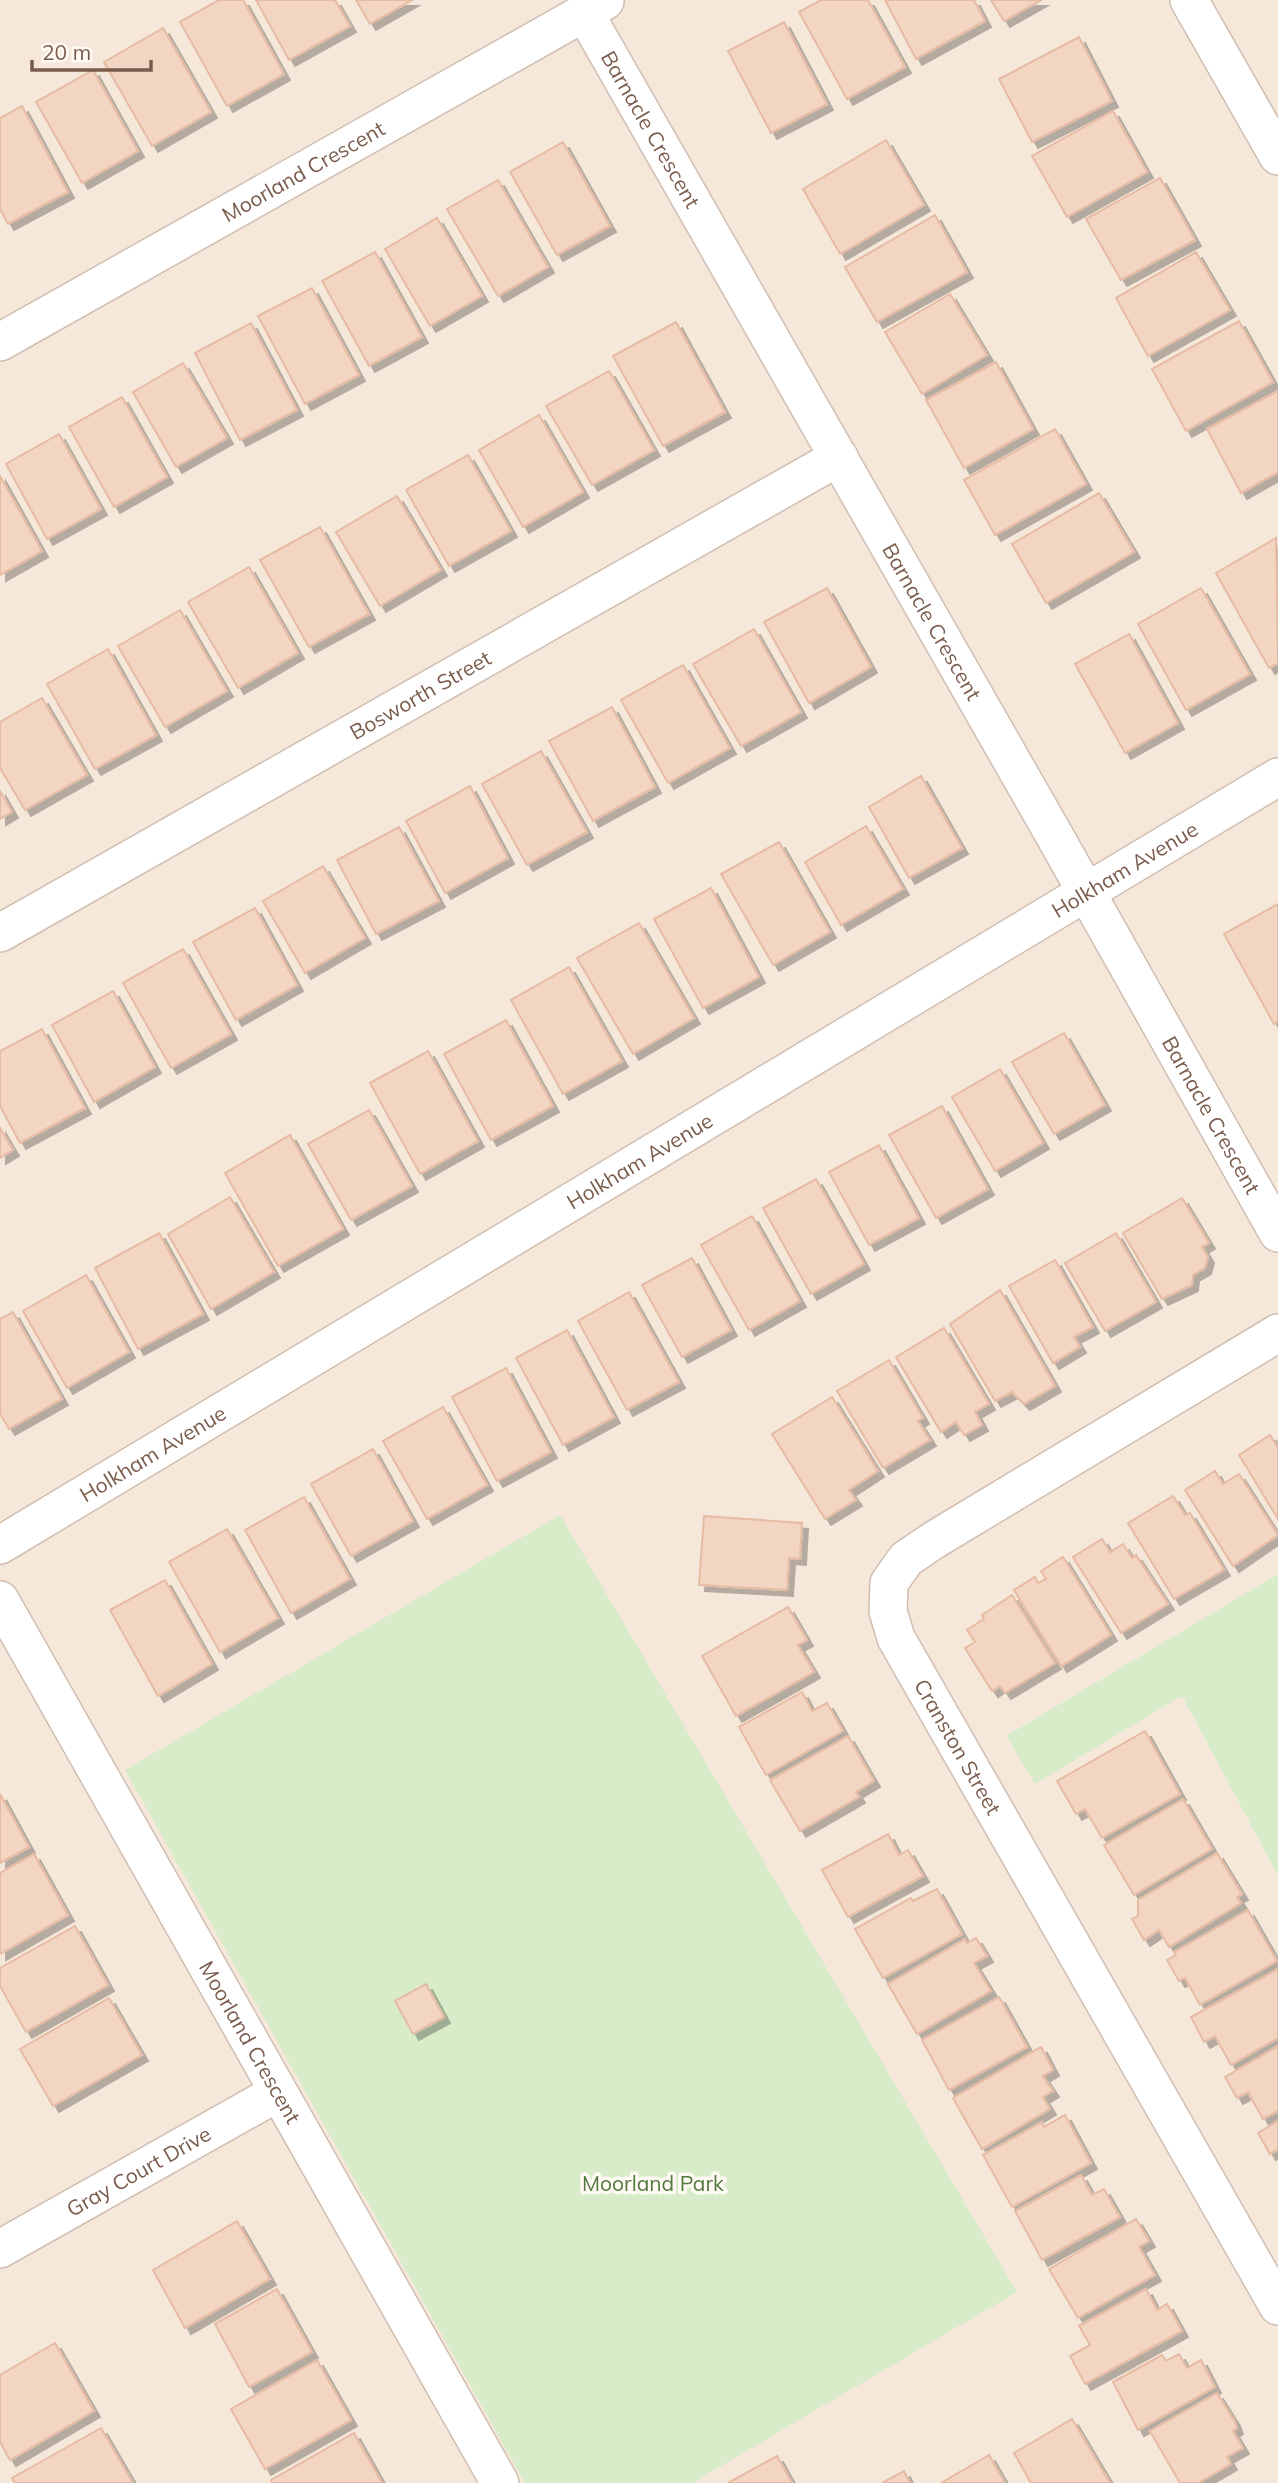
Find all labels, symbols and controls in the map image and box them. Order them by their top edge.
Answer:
scale bar [32,28,150,72]
text: 20 m [42,39,91,65]
street label: Barnacle Crescent [596,46,706,212]
street label: Moorland Crescent [217,115,389,227]
street label: Barnacle Crescent [877,538,987,705]
street label: Bosworth Street [345,644,495,745]
street label: Holkham Avenue [1047,815,1202,923]
street label: Barnacle Crescent [1157,1032,1266,1198]
street label: Holkham Avenue [562,1107,717,1215]
street label: Holkham Avenue [75,1399,230,1507]
street label: Cranston Street [909,1674,1007,1819]
street label: Moorland Crescent [194,1956,307,2128]
street label: Gray Court Drive [62,2120,215,2222]
park label: Moorland Park [582,2170,724,2196]

